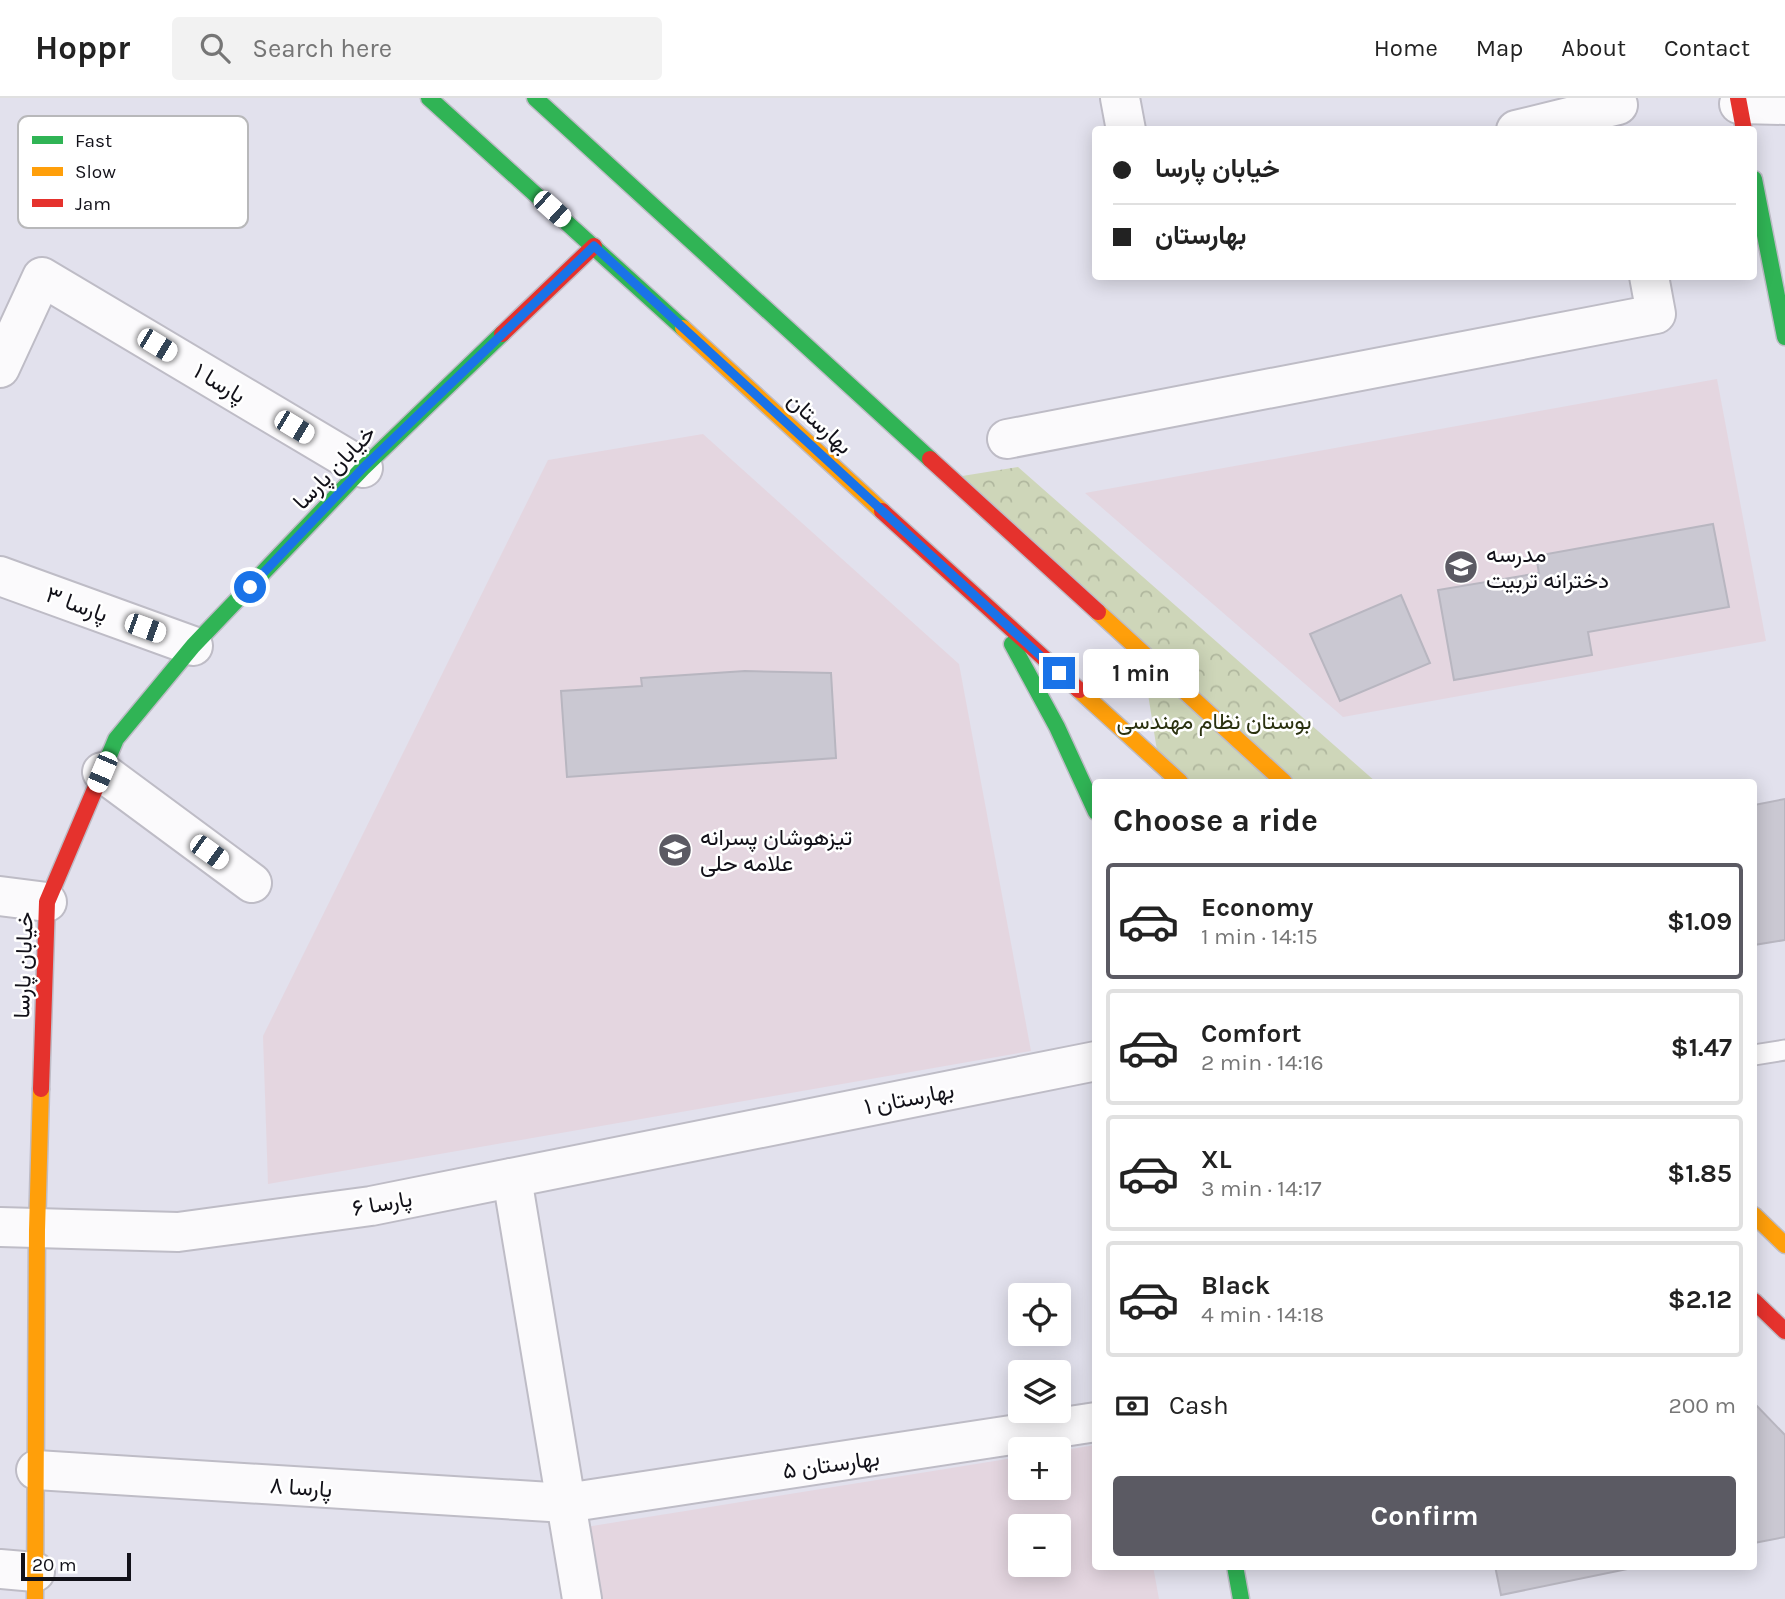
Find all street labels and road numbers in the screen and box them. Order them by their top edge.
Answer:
street label: پارسا ۱ [188,358,250,411]
street label: بهارستان [781,387,858,461]
street label: خیابان پارسا [287,419,383,517]
street label: پارسا ۳ [41,581,112,630]
street label: خیابان پارسا [8,911,41,1019]
street label: بهارستان ۱ [862,1077,957,1121]
street label: پارسا ۶ [350,1185,414,1224]
street label: بهارستان ۵ [781,1444,882,1486]
street label: ۸ پارسا [269,1472,333,1505]

